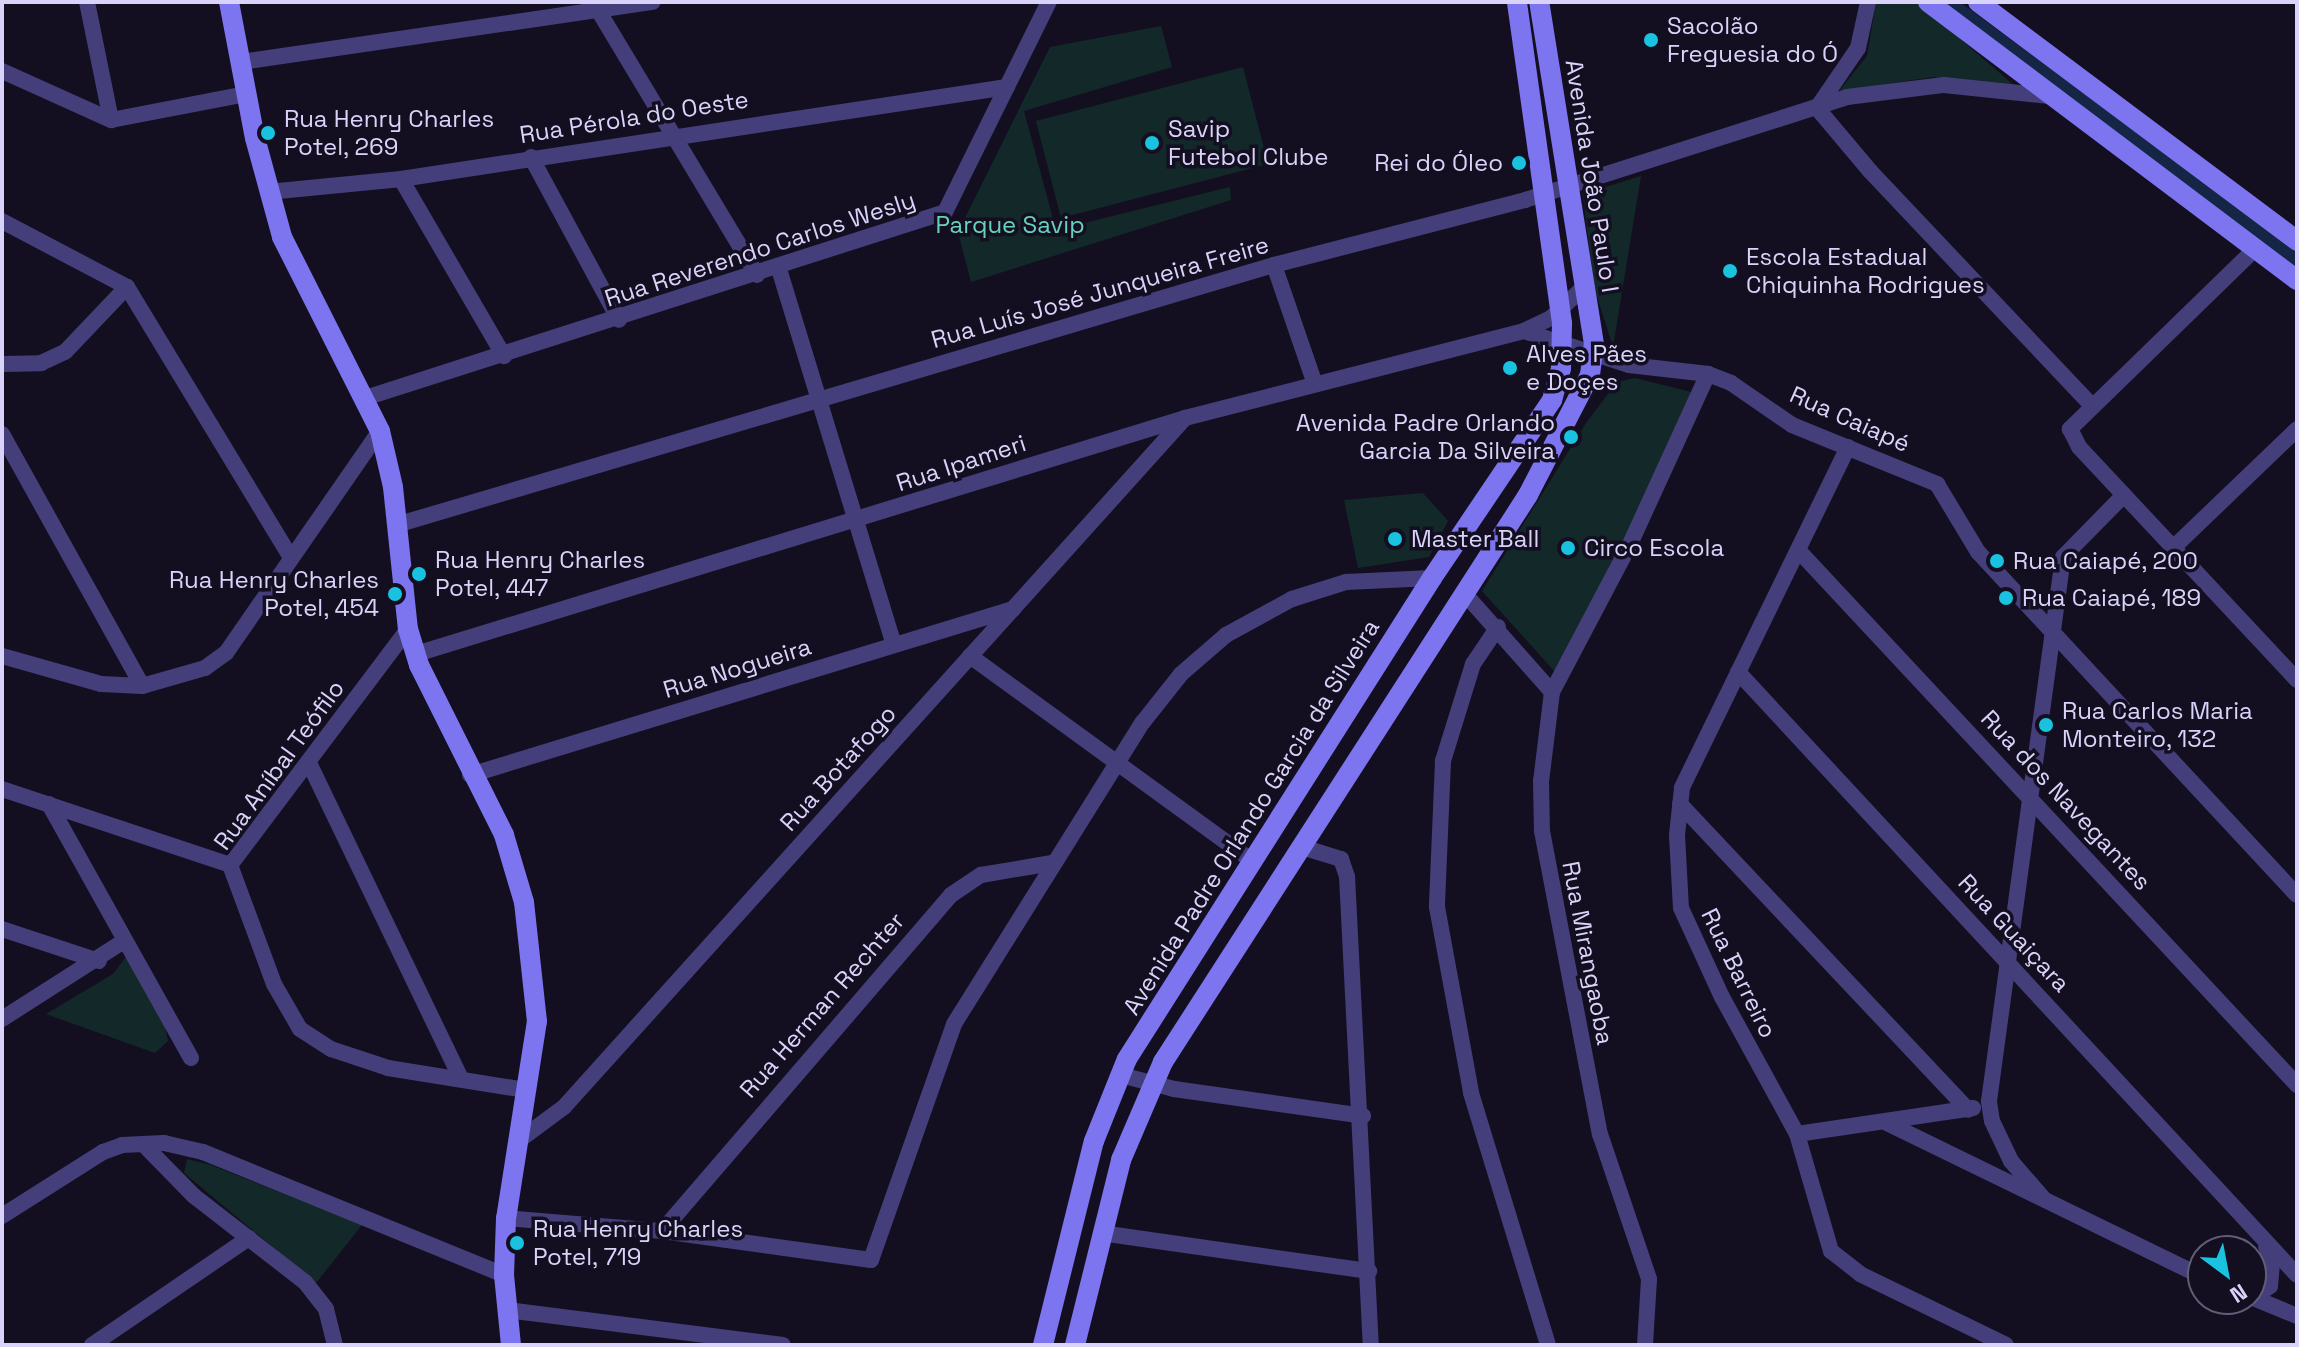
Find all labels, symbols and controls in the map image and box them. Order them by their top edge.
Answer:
place label: Sacolão Freguesia do Ó [1667,12,1838,68]
marker: Sacolão Freguesia do Ó [1642,31,1660,49]
street label: Avenida João Paulo I [1559,58,1625,294]
street label: Rua Pérola do Oeste [518,85,750,149]
place label: Rua Henry Charles Potel, 269 [284,105,494,161]
place label: Savip Futebol Clube [1168,115,1328,171]
marker: Rua Henry Charles Potel, 269 [259,124,277,142]
marker: Savip Futebol Clube [1143,134,1161,152]
place label: Rei do Óleo [1374,149,1503,177]
marker: Rei do Óleo [1510,154,1528,172]
street label: Rua Reverendo Carlos Wesly [601,185,919,313]
park label: Parque Savip [935,211,1085,239]
street label: Rua Luís José Junqueira Freire [928,230,1272,354]
place label: Escola Estadual Chiquinha Rodrigues [1746,243,1985,299]
marker: Escola Estadual Chiquinha Rodrigues [1721,262,1739,280]
place label: Alves Pães e Doçes [1526,340,1647,396]
marker: Alves Pães e Doçes [1501,359,1519,377]
street label: Rua Caiapé [1786,380,1914,458]
place label: Avenida Padre Orlando Garcia Da Silveira [1296,409,1555,465]
street label: Rua Ipameri [893,428,1029,498]
marker: Avenida Padre Orlando Garcia Da Silveira [1562,428,1580,446]
place label: Master Ball [1411,525,1539,553]
marker: Master Ball [1386,530,1404,548]
place label: Circo Escola [1584,534,1724,562]
marker: Circo Escola [1559,539,1577,557]
place label: Rua Henry Charles Potel, 447 [435,546,645,602]
place label: Rua Caiapé, 200 [2013,547,2199,575]
marker: Rua Caiapé, 200 [1988,552,2006,570]
marker: Rua Henry Charles Potel, 447 [410,565,428,583]
place label: Rua Henry Charles Potel, 454 [169,566,379,622]
place label: Rua Caiapé, 189 [2022,584,2202,612]
marker: Rua Henry Charles Potel, 454 [386,585,404,603]
marker: Rua Caiapé, 189 [1997,589,2015,607]
street label: Avenida Padre Orlando Garcia da Silveira [1117,614,1385,1020]
street label: Rua Nogueira [660,632,814,704]
street label: Rua Aníbal Teófilo [207,674,351,856]
place label: Rua Carlos Maria Monteiro, 132 [2062,697,2253,753]
street label: Rua Botafogo [774,699,902,837]
street label: Rua dos Navegantes [1975,704,2157,896]
marker: Rua Carlos Maria Monteiro, 132 [2037,716,2055,734]
street label: Rua Mirangaoba [1556,859,1620,1047]
street label: Rua Guaiçara [1952,868,2076,998]
street label: Rua Barreiro [1695,903,1783,1043]
street label: Rua Herman Rechter [734,906,910,1104]
place label: Rua Henry Charles Potel, 719 [533,1215,743,1271]
marker: Rua Henry Charles Potel, 719 [508,1234,526,1252]
north arrow [2187,1235,2267,1315]
text: N [2225,1278,2252,1309]

